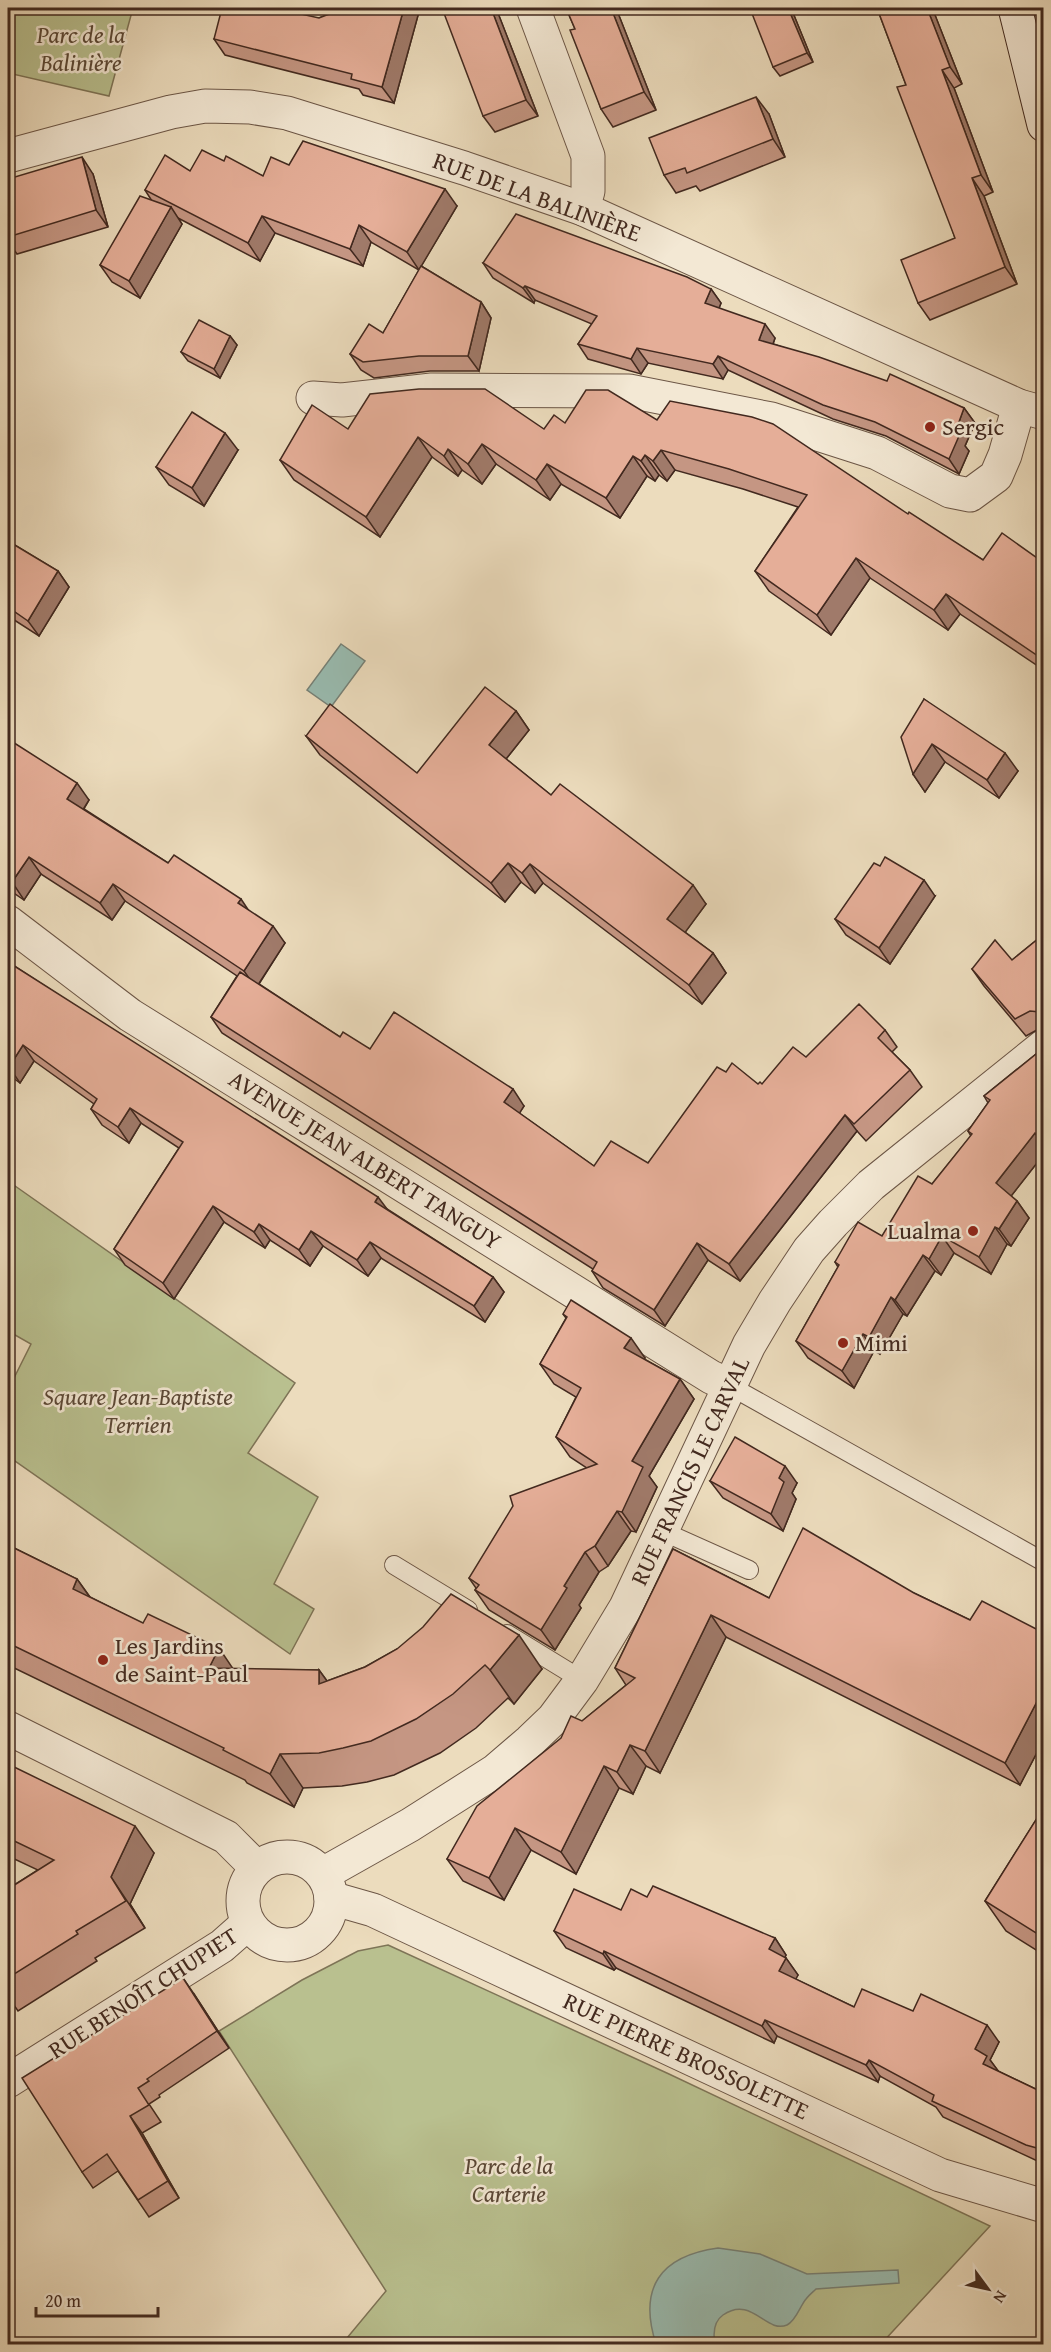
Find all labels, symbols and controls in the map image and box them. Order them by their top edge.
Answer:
park label: Parc de la Balinière [36,17,125,80]
street label: RUE DE LA BALINIÈRE [428,143,646,250]
place label: Sergic [942,409,1005,444]
marker: Sergic [923,420,937,434]
street label: AVENUE JEAN ALBERT TANGUY [222,1061,508,1258]
place label: Lualma [887,1213,962,1248]
marker: Lualma [966,1224,980,1238]
place label: Mimi [855,1325,908,1360]
marker: Mimi [836,1336,850,1350]
street label: RUE FRANCIS LE CARVAL [621,1350,758,1591]
park label: Square Jean-Baptiste Terrien [43,1379,233,1442]
place label: Les Jardins de Saint-Paul [115,1628,249,1691]
marker: Les Jardins de Saint-Paul [96,1653,110,1667]
street label: RUE BENOÎT CHUPIET [41,1918,244,2067]
street label: RUE PIERRE BROSSOLETTE [558,1983,815,2128]
park label: Parc de la Carterie [464,2148,553,2211]
north arrow [958,2259,1018,2319]
scale bar [36,2280,158,2318]
text: N [987,2286,1014,2308]
text: 20 m [45,2287,81,2314]

